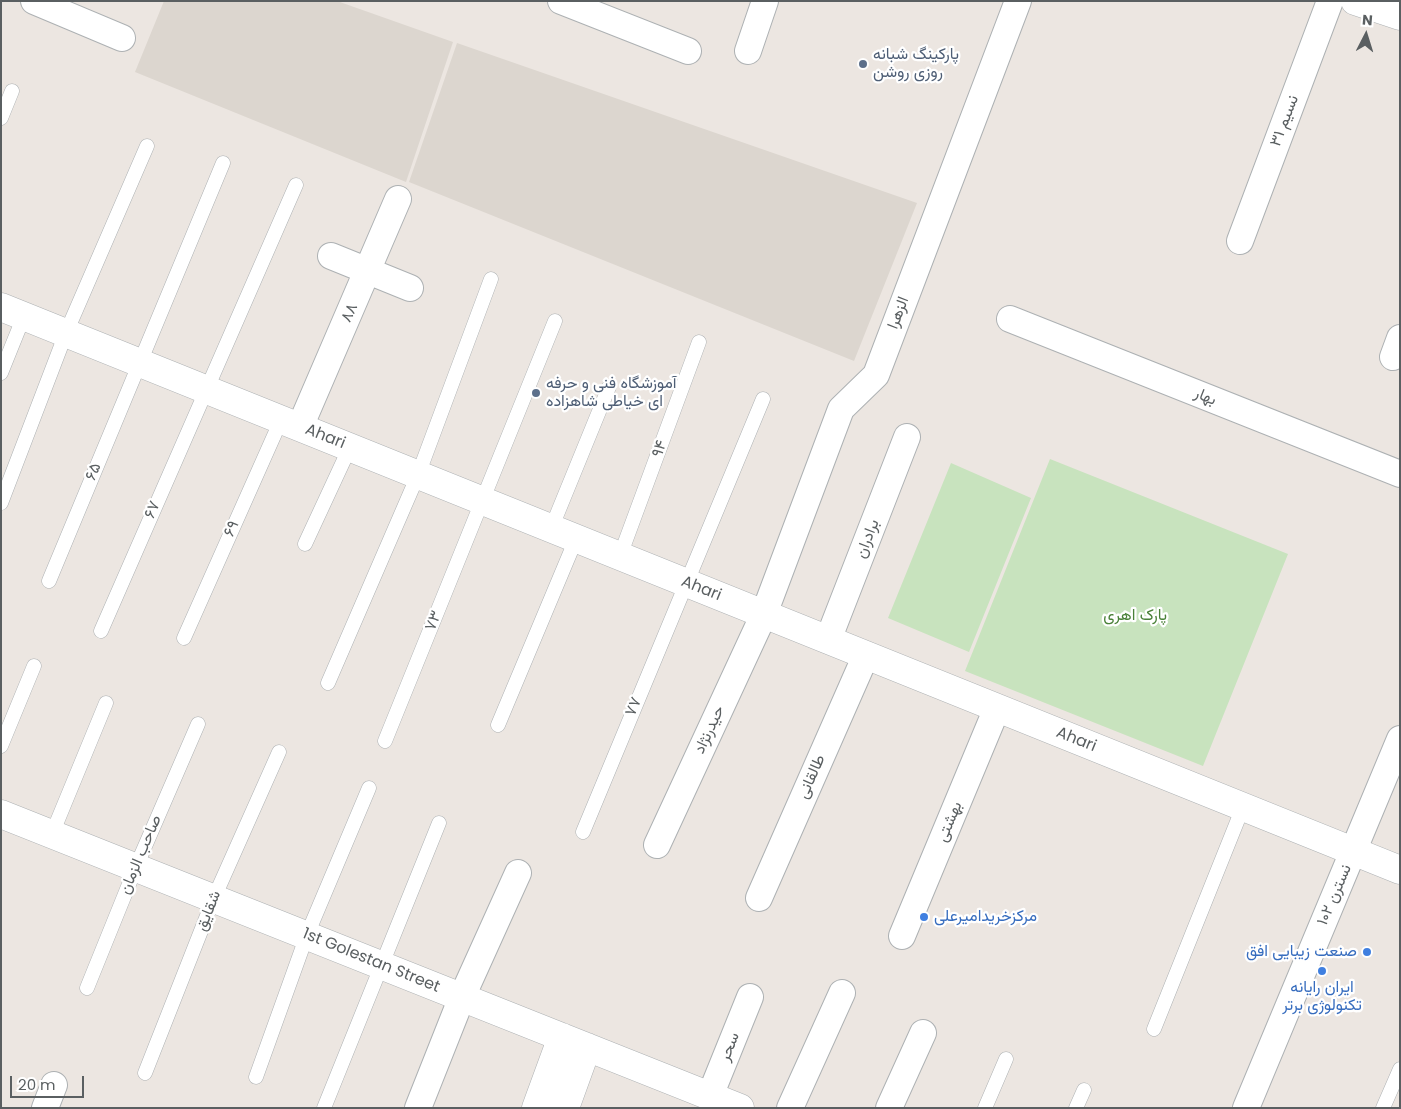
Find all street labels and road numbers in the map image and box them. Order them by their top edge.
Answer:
street label: نسیم ۳۱ [1266,93,1304,149]
street label: الزهرا [884,294,914,332]
street label: ۸۸ [337,300,363,326]
street label: بهار [1191,384,1219,410]
street label: Ahari [302,420,348,454]
street label: ۹۴ [648,438,672,460]
street label: ۶۵ [82,460,106,484]
street label: ۶۷ [141,498,165,522]
street label: برادران [852,517,884,561]
street label: ۶۹ [220,518,244,540]
street label: Ahari [678,572,724,606]
street label: ۷۳ [421,608,447,634]
street label: ۷۷ [621,695,647,719]
street label: حیدرنژاد [691,703,729,757]
street label: Ahari [1053,723,1099,757]
street label: طالقانی [794,752,830,802]
street label: بهشتی [933,799,967,845]
street label: صاحب الزمان [116,812,166,898]
street label: نسترن ۱۰۲ [1314,862,1356,928]
street label: شقایق [192,888,226,934]
street label: 1st Golestan Street [300,925,442,997]
street label: سحر [716,1030,744,1064]

